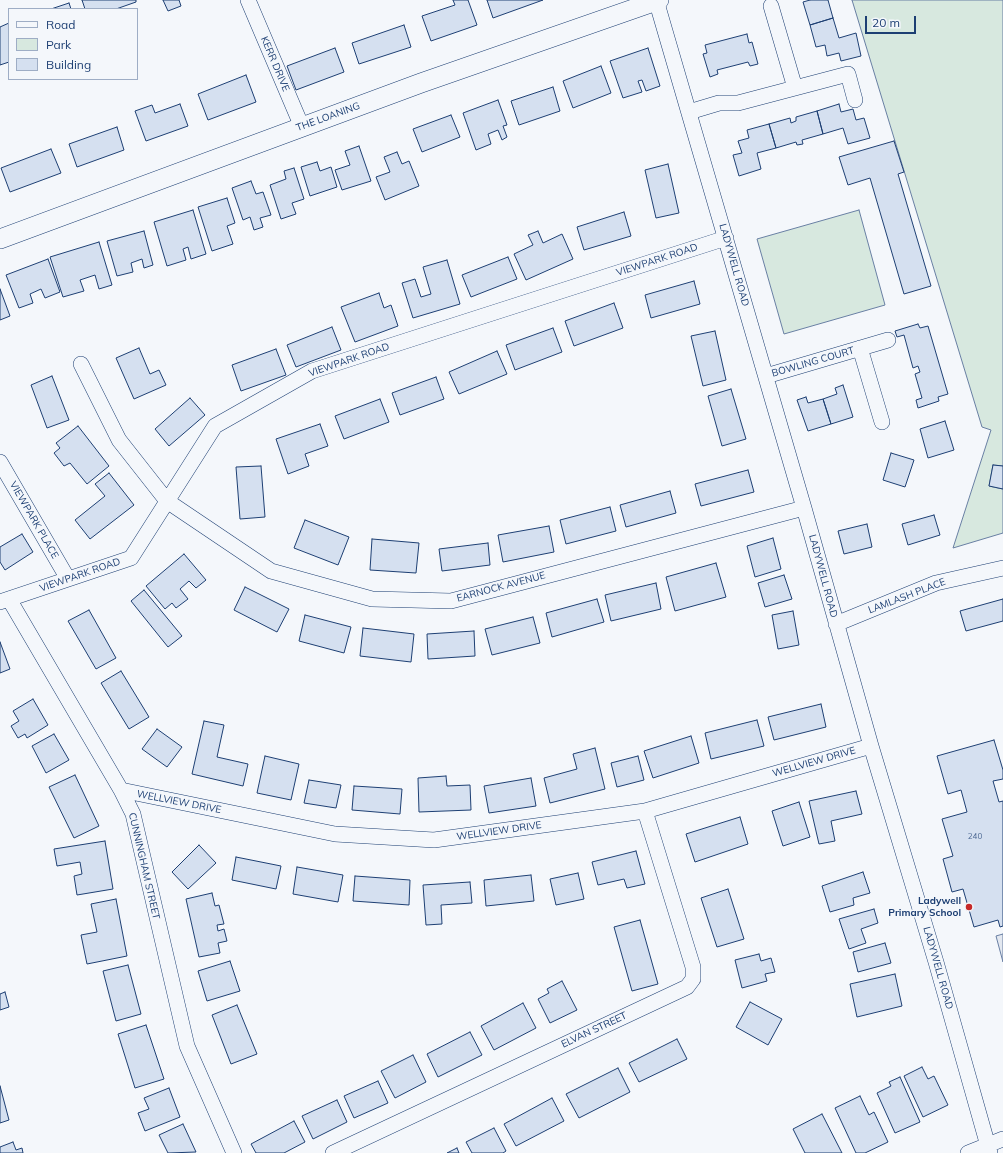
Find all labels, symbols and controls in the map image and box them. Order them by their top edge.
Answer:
legend [8,8,138,80]
scale bar [867,8,918,34]
text: 20 m [872,15,900,30]
text: Road [46,17,75,32]
street label: KERR DRIVE [258,35,292,93]
text: Park [46,37,71,52]
text: Building [46,57,91,72]
street label: THE LOANING [294,100,362,134]
street label: LADYWELL ROAD [716,222,752,308]
street label: VIEWPARK ROAD [615,241,699,279]
street label: VIEWPARK ROAD [307,341,391,379]
street label: BOWLING COURT [770,344,856,380]
street label: VIEWPARK PLACE [7,479,61,561]
street label: LADYWELL ROAD [806,533,840,619]
street label: VIEWPARK ROAD [38,556,122,594]
street label: EARNOCK AVENUE [455,569,547,605]
street label: LAMLASH PLACE [867,576,947,616]
street label: WELLVIEW DRIVE [771,744,857,780]
street label: WELLVIEW DRIVE [136,788,222,816]
street label: CUNNINGHAM STREET [126,811,162,921]
street label: WELLVIEW DRIVE [456,819,542,843]
house number: 240 [968,832,982,842]
place label: Ladywell Primary School [888,895,961,918]
marker: Ladywell Primary School [964,902,974,912]
street label: LADYWELL ROAD [920,925,956,1011]
street label: ELVAN STREET [559,1010,629,1050]

